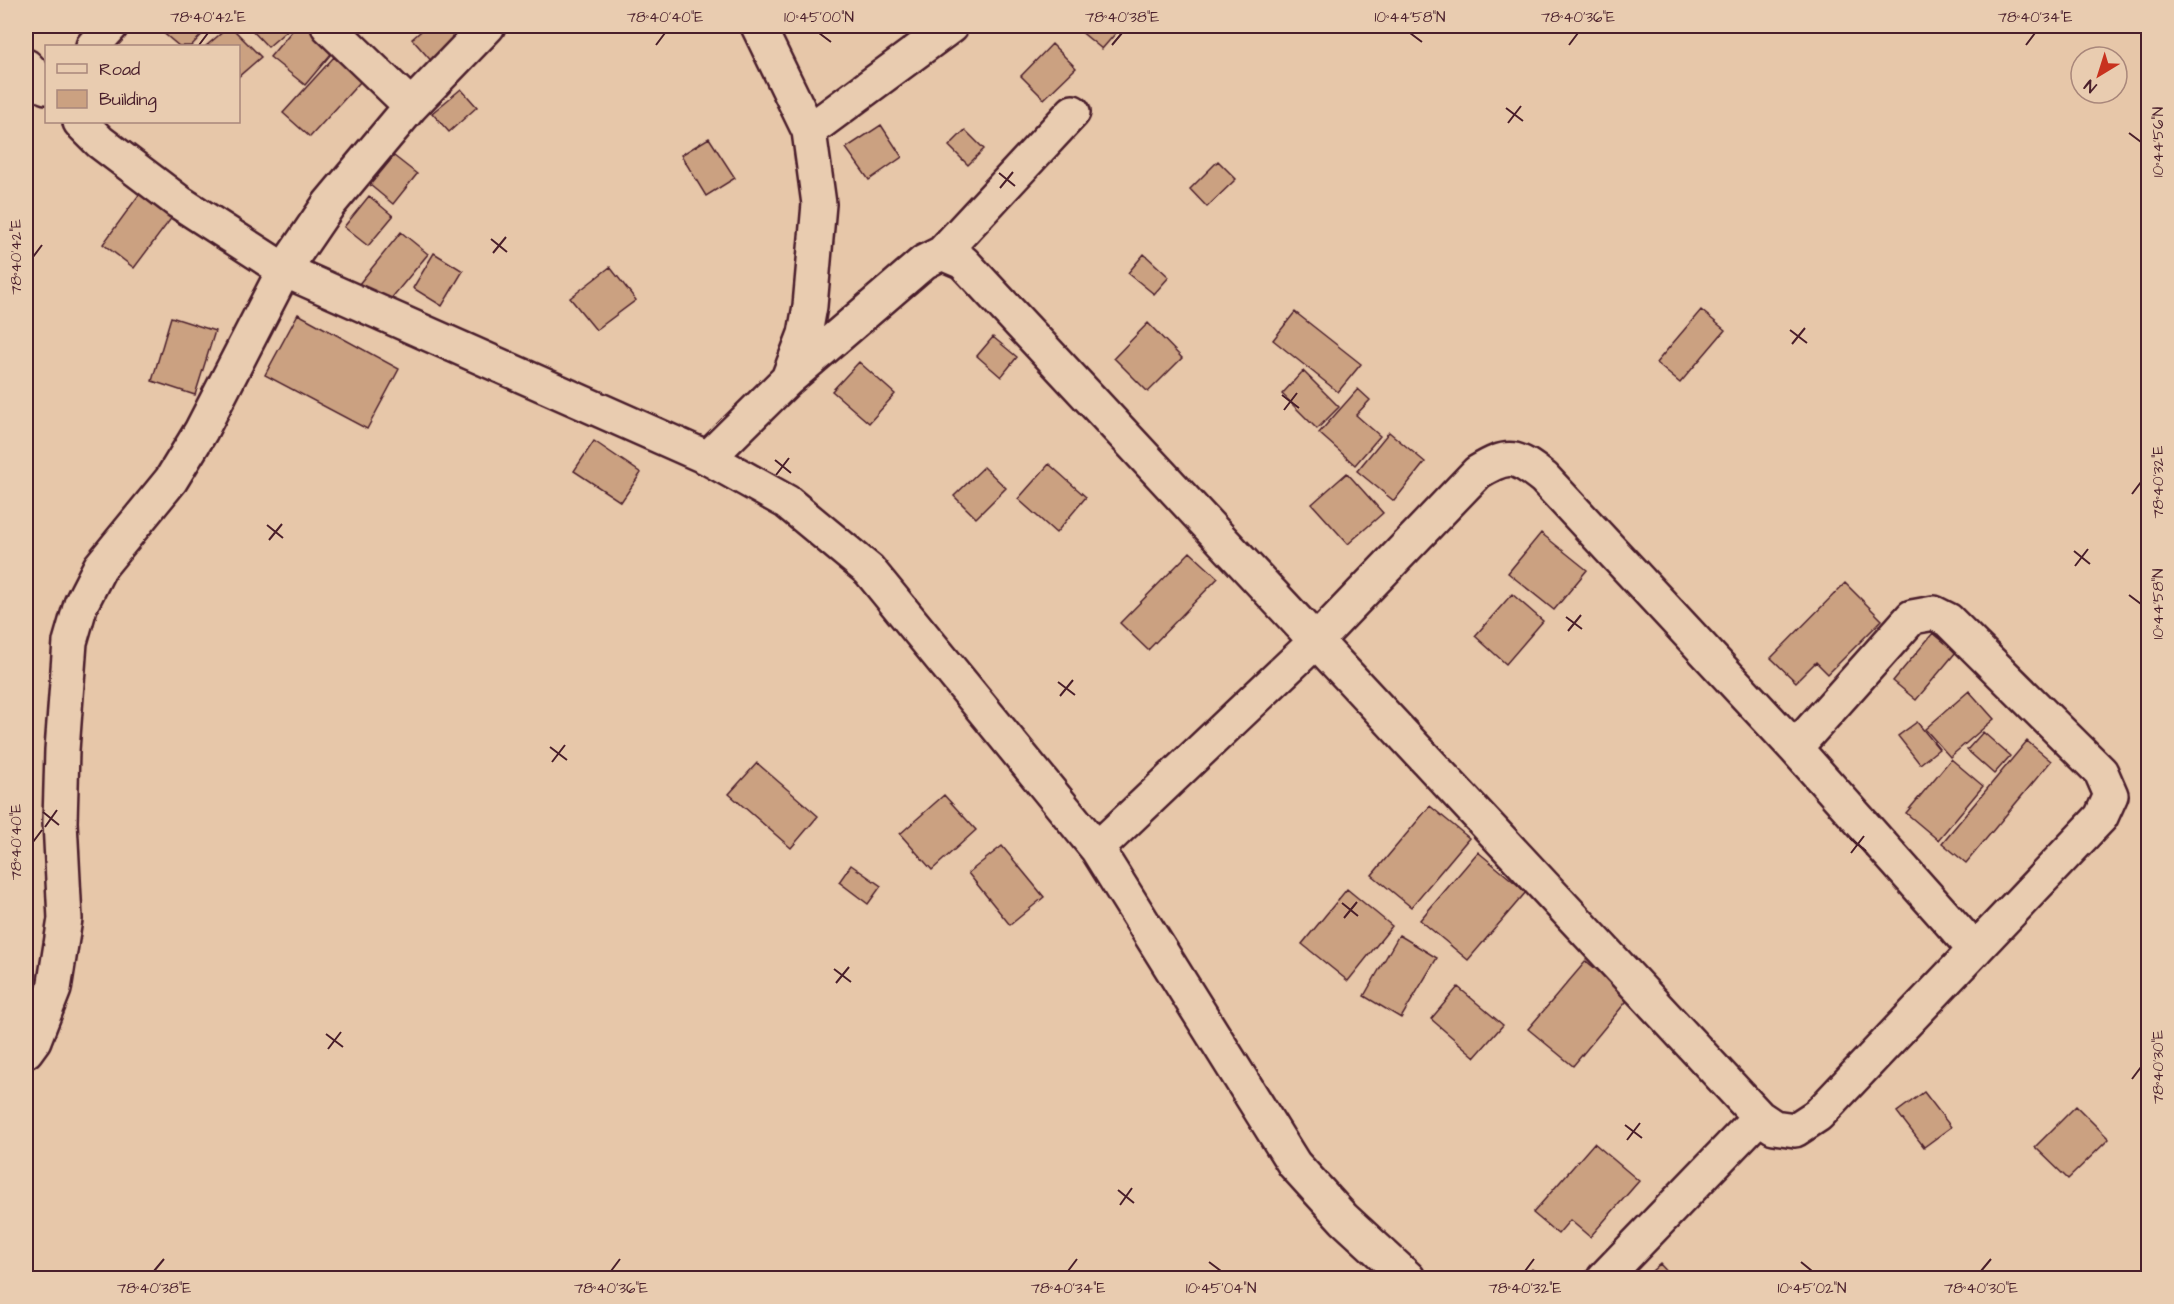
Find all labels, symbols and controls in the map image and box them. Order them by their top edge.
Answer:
text: 78°40'42"E [170,7,246,28]
text: 78°40'40"E [627,7,703,28]
text: 10°45'00"N [784,7,854,28]
text: 78°40'38"E [1085,7,1159,28]
text: 10°44'58"N [1375,7,1445,28]
text: 78°40'36"E [1541,7,1615,28]
text: 78°40'34"E [1998,7,2072,28]
legend [45,45,240,123]
north arrow [2069,45,2129,105]
text: Road [99,57,140,82]
text: N [2080,74,2101,98]
text: Building [99,87,157,113]
text: 10°44'56"N [2148,107,2169,177]
text: 78°40'42"E [6,219,27,295]
text: 78°40'32"E [2148,445,2169,519]
text: 10°44'58"N [2148,569,2169,639]
text: 78°40'40"E [6,804,27,880]
text: 78°40'30"E [2148,1030,2169,1104]
text: 78°40'38"E [117,1278,191,1299]
text: 78°40'36"E [574,1278,648,1299]
text: 78°40'34"E [1031,1278,1105,1299]
text: 10°45'04"N [1186,1278,1256,1299]
text: 78°40'32"E [1489,1278,1562,1299]
text: 10°45'02"N [1778,1278,1846,1299]
text: 78°40'30"E [1944,1278,2018,1299]

